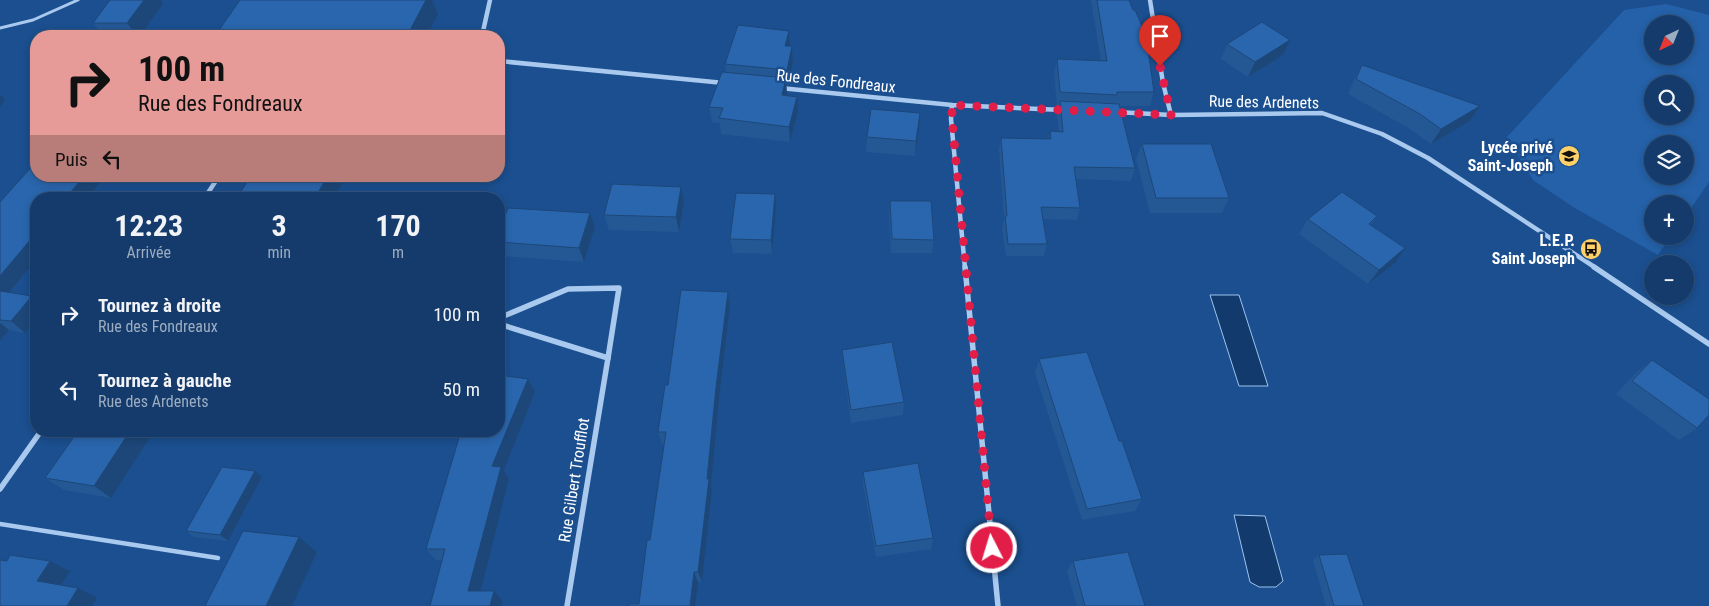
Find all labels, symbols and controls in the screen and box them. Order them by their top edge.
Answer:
pin [1139,15,1181,66]
north arrow [1644,15,1694,65]
map controls [1644,15,1694,305]
icon: arrive [1146,22,1174,50]
text: 100 m [138,49,225,90]
icon: right [55,50,120,115]
street label: Rue des Fondreaux [775,65,897,97]
button: search [1644,75,1694,125]
text: Rue des Fondreaux [138,91,303,116]
street label: Rue des Ardenets [1209,92,1319,112]
button: layers [1644,135,1694,185]
place label: Lycée privé Saint-Joseph [1468,138,1553,175]
school or university icon: Lycée privé Saint-Joseph [1557,144,1581,168]
icon: left [98,145,126,173]
text: Puis [55,148,88,171]
button: + [1644,195,1694,245]
text: 12:23 [114,208,183,243]
text: 3 [272,208,287,243]
text: 170 [375,208,421,243]
place label: L.E.P. Saint Joseph [1492,231,1575,268]
bus stop icon: L.E.P. Saint Joseph [1579,237,1603,261]
text: Arrivée [127,243,171,262]
text: min [267,243,291,262]
text: m [392,243,404,262]
button: − [1644,255,1694,305]
text: Tournez à droite [98,294,221,317]
icon: right [55,301,83,329]
text: 100 m [433,303,480,326]
text: Rue des Fondreaux [98,317,218,336]
text: Tournez à gauche [98,369,231,392]
icon: left [55,376,83,404]
text: 50 m [443,378,480,401]
text: Rue des Ardenets [98,392,208,411]
street label: Rue Gilbert Troufflot [555,416,593,544]
position arrow [965,521,1017,573]

